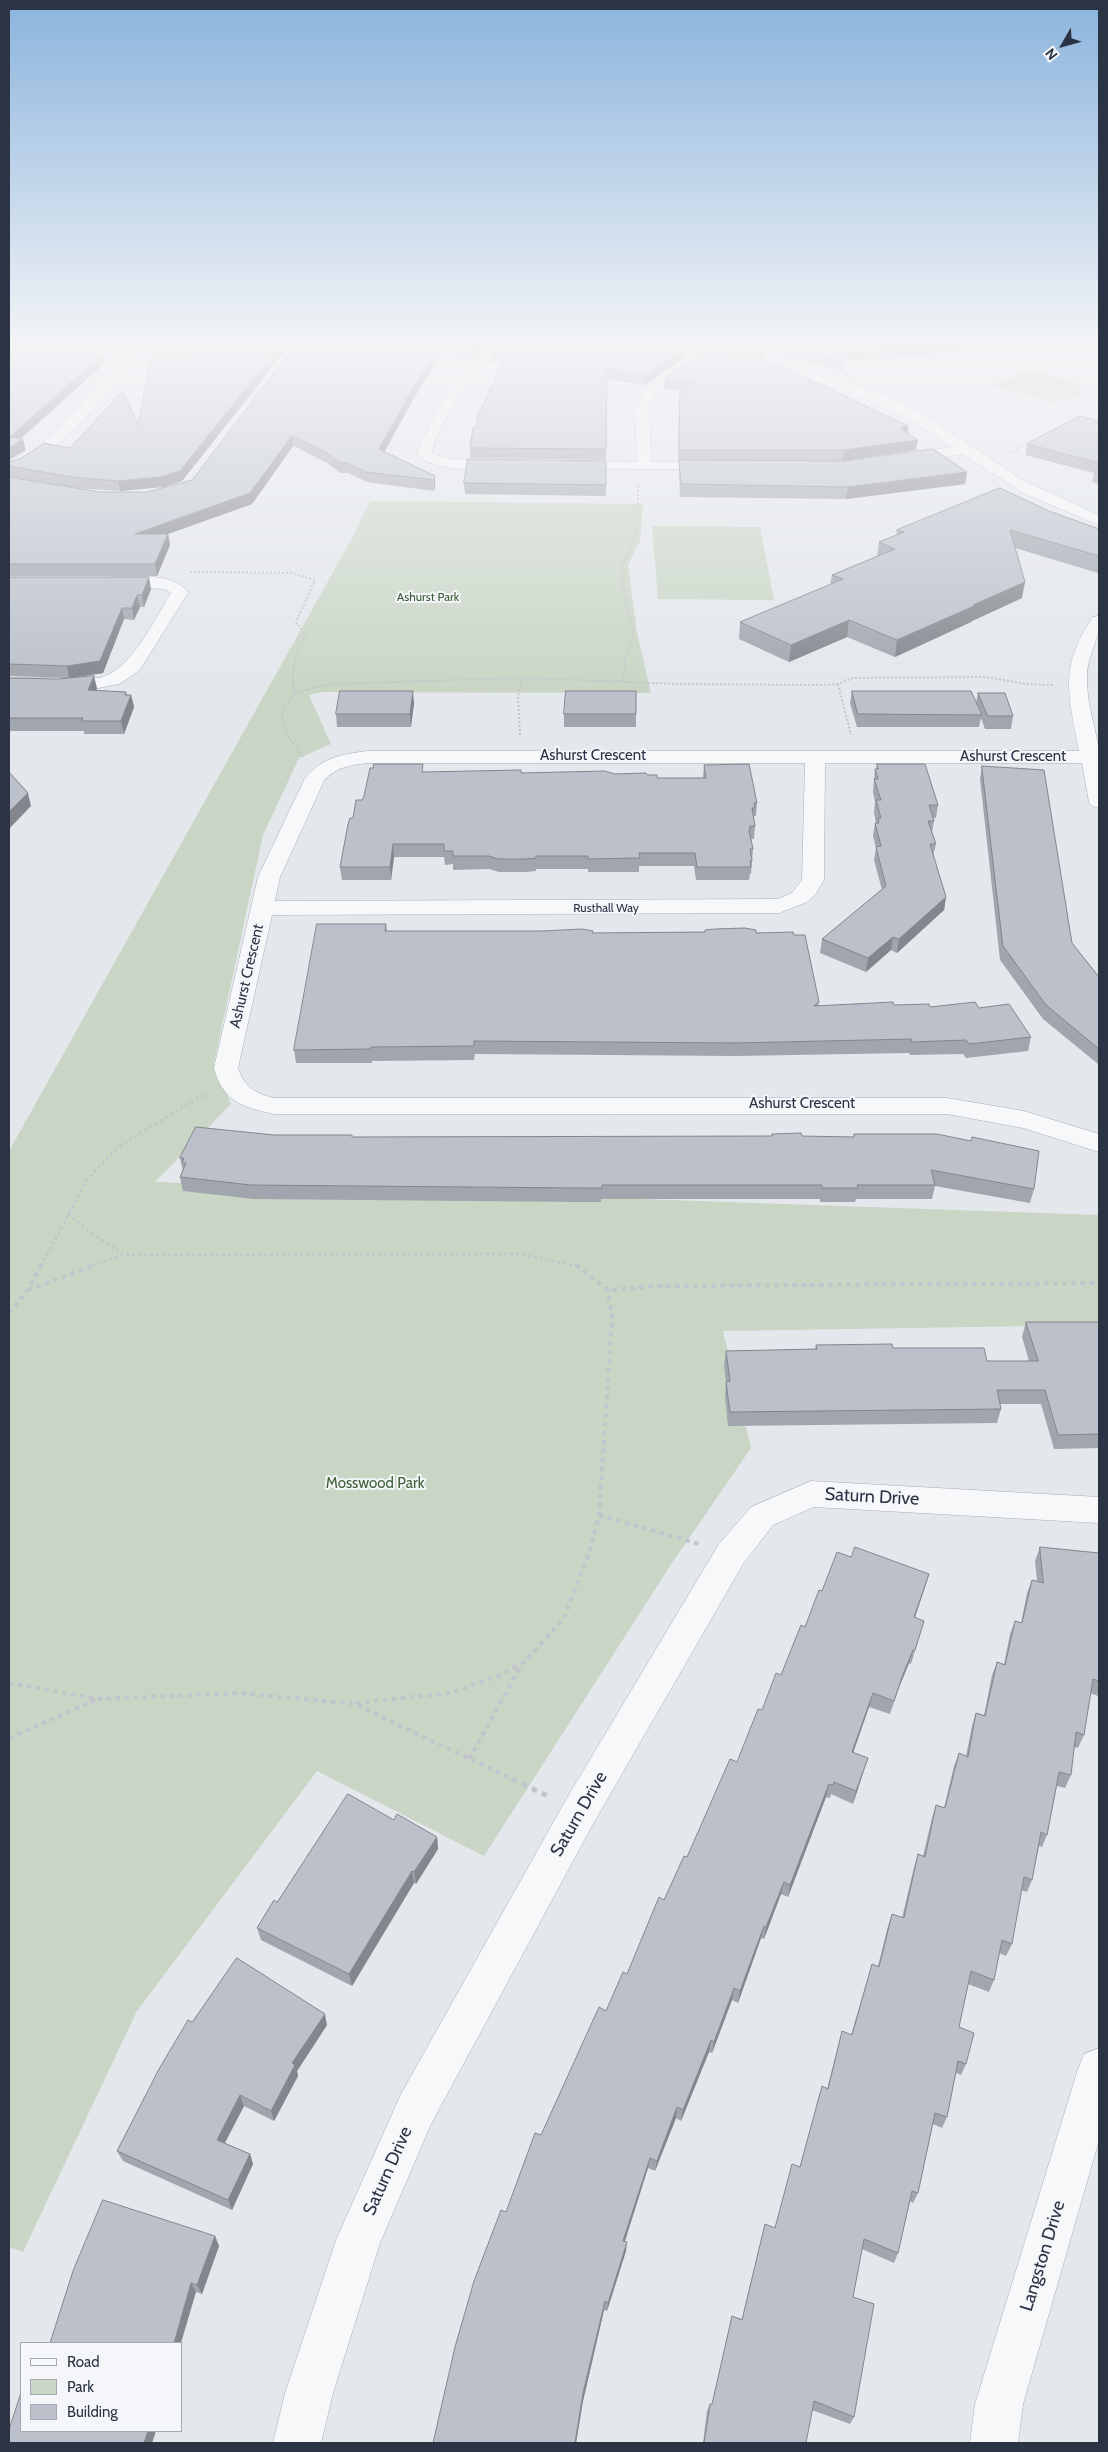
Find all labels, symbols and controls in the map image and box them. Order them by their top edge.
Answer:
north arrow [1038,20,1088,70]
text: N [1041,45,1061,64]
park label: Ashurst Park [397,590,459,604]
street label: Ashurst Crescent [540,747,646,765]
street label: Ashurst Crescent [960,748,1066,766]
street label: Rusthall Way [573,901,639,915]
street label: Ashurst Crescent [226,922,268,1030]
street label: Ashurst Crescent [749,1095,855,1113]
park label: Mosswood Park [326,1475,424,1493]
street label: Saturn Drive [824,1484,920,1510]
street label: Saturn Drive [546,1768,612,1860]
street label: Saturn Drive [359,2123,417,2219]
street label: Langston Drive [1016,2198,1070,2314]
legend [20,2342,182,2432]
text: Road [67,2353,100,2371]
text: Park [67,2378,94,2396]
text: Building [67,2403,118,2421]

